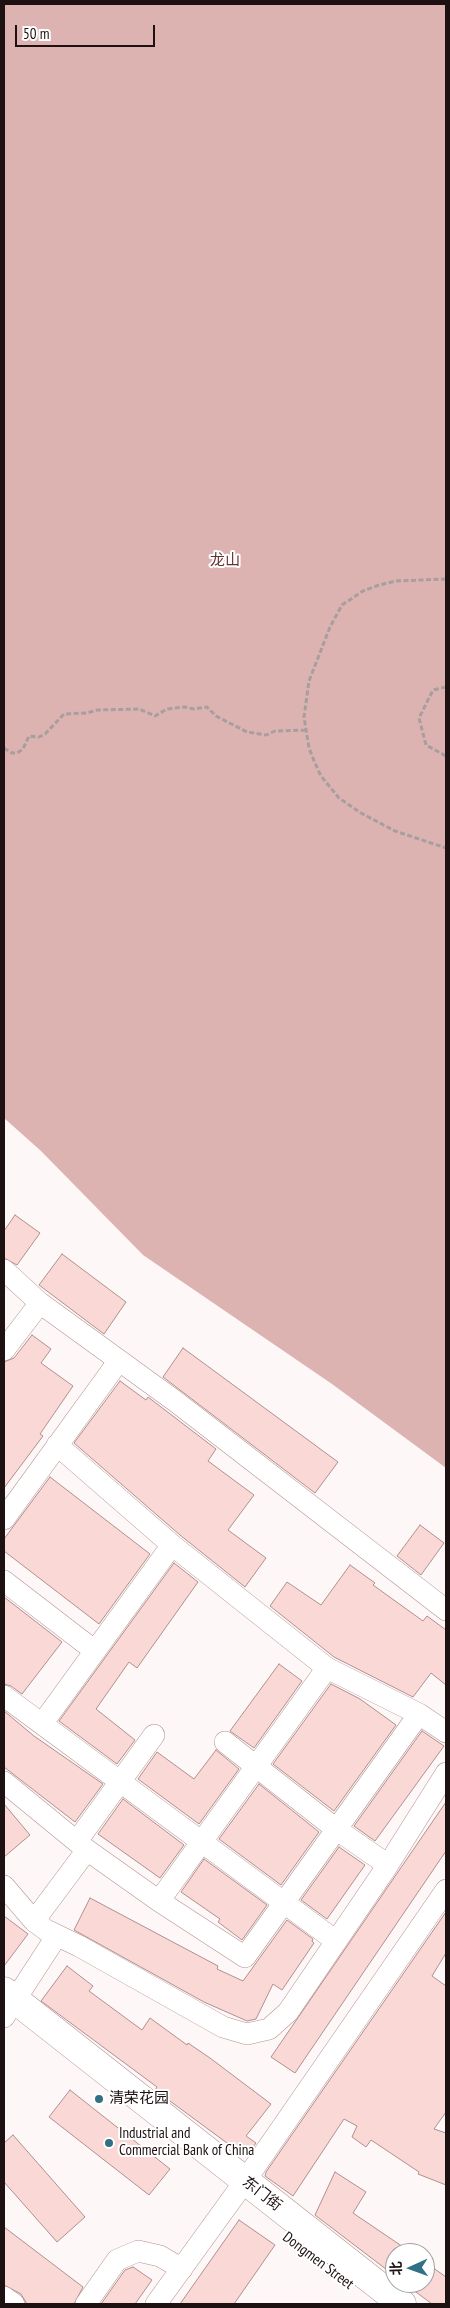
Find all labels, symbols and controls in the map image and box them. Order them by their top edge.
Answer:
scale bar [18,15,158,47]
text: 50 m [23,24,49,43]
park label: 龙山 [210,552,240,570]
place label: 清荣花园 [109,2090,169,2108]
marker: 清荣花园 [93,2093,105,2105]
place label: Industrial and Commercial Bank of China [119,2125,254,2160]
marker: Industrial and Commercial Bank of China [103,2137,115,2149]
street label: 东门街 [239,2173,285,2215]
street label: Dongmen Street [279,2228,357,2294]
north arrow [385,2243,435,2293]
text: 北 [387,2261,405,2276]

